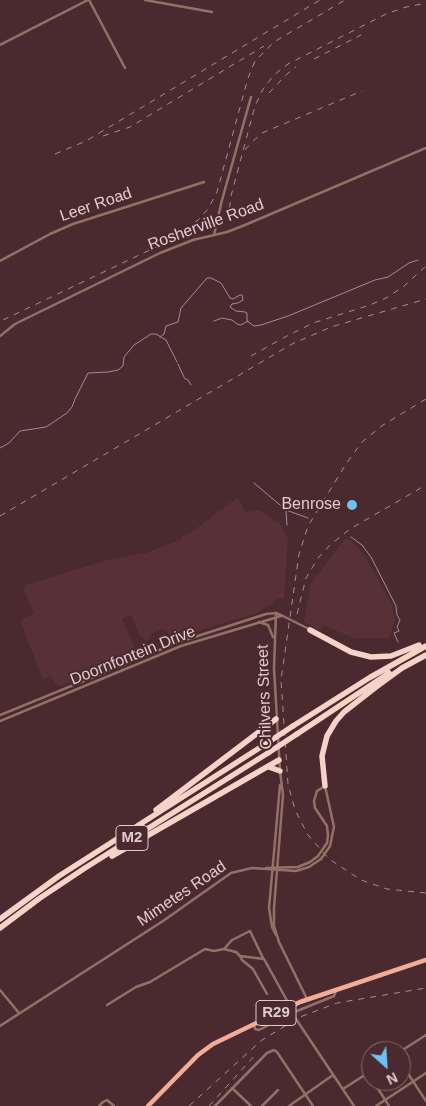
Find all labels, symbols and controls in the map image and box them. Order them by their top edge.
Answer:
street label: Leer Road [58,184,134,226]
street label: Rosherville Road [145,195,267,255]
place label: Benrose [281,495,341,515]
marker: Benrose [345,498,359,512]
street label: Doornfontein Drive [68,622,198,690]
street label: Chilvers Street [254,644,276,750]
road number: M2 [116,826,148,850]
street label: Mimetes Road [134,857,230,931]
road number: R29 [256,1000,296,1026]
north arrow [361,1041,411,1091]
text: N [384,1069,400,1088]

